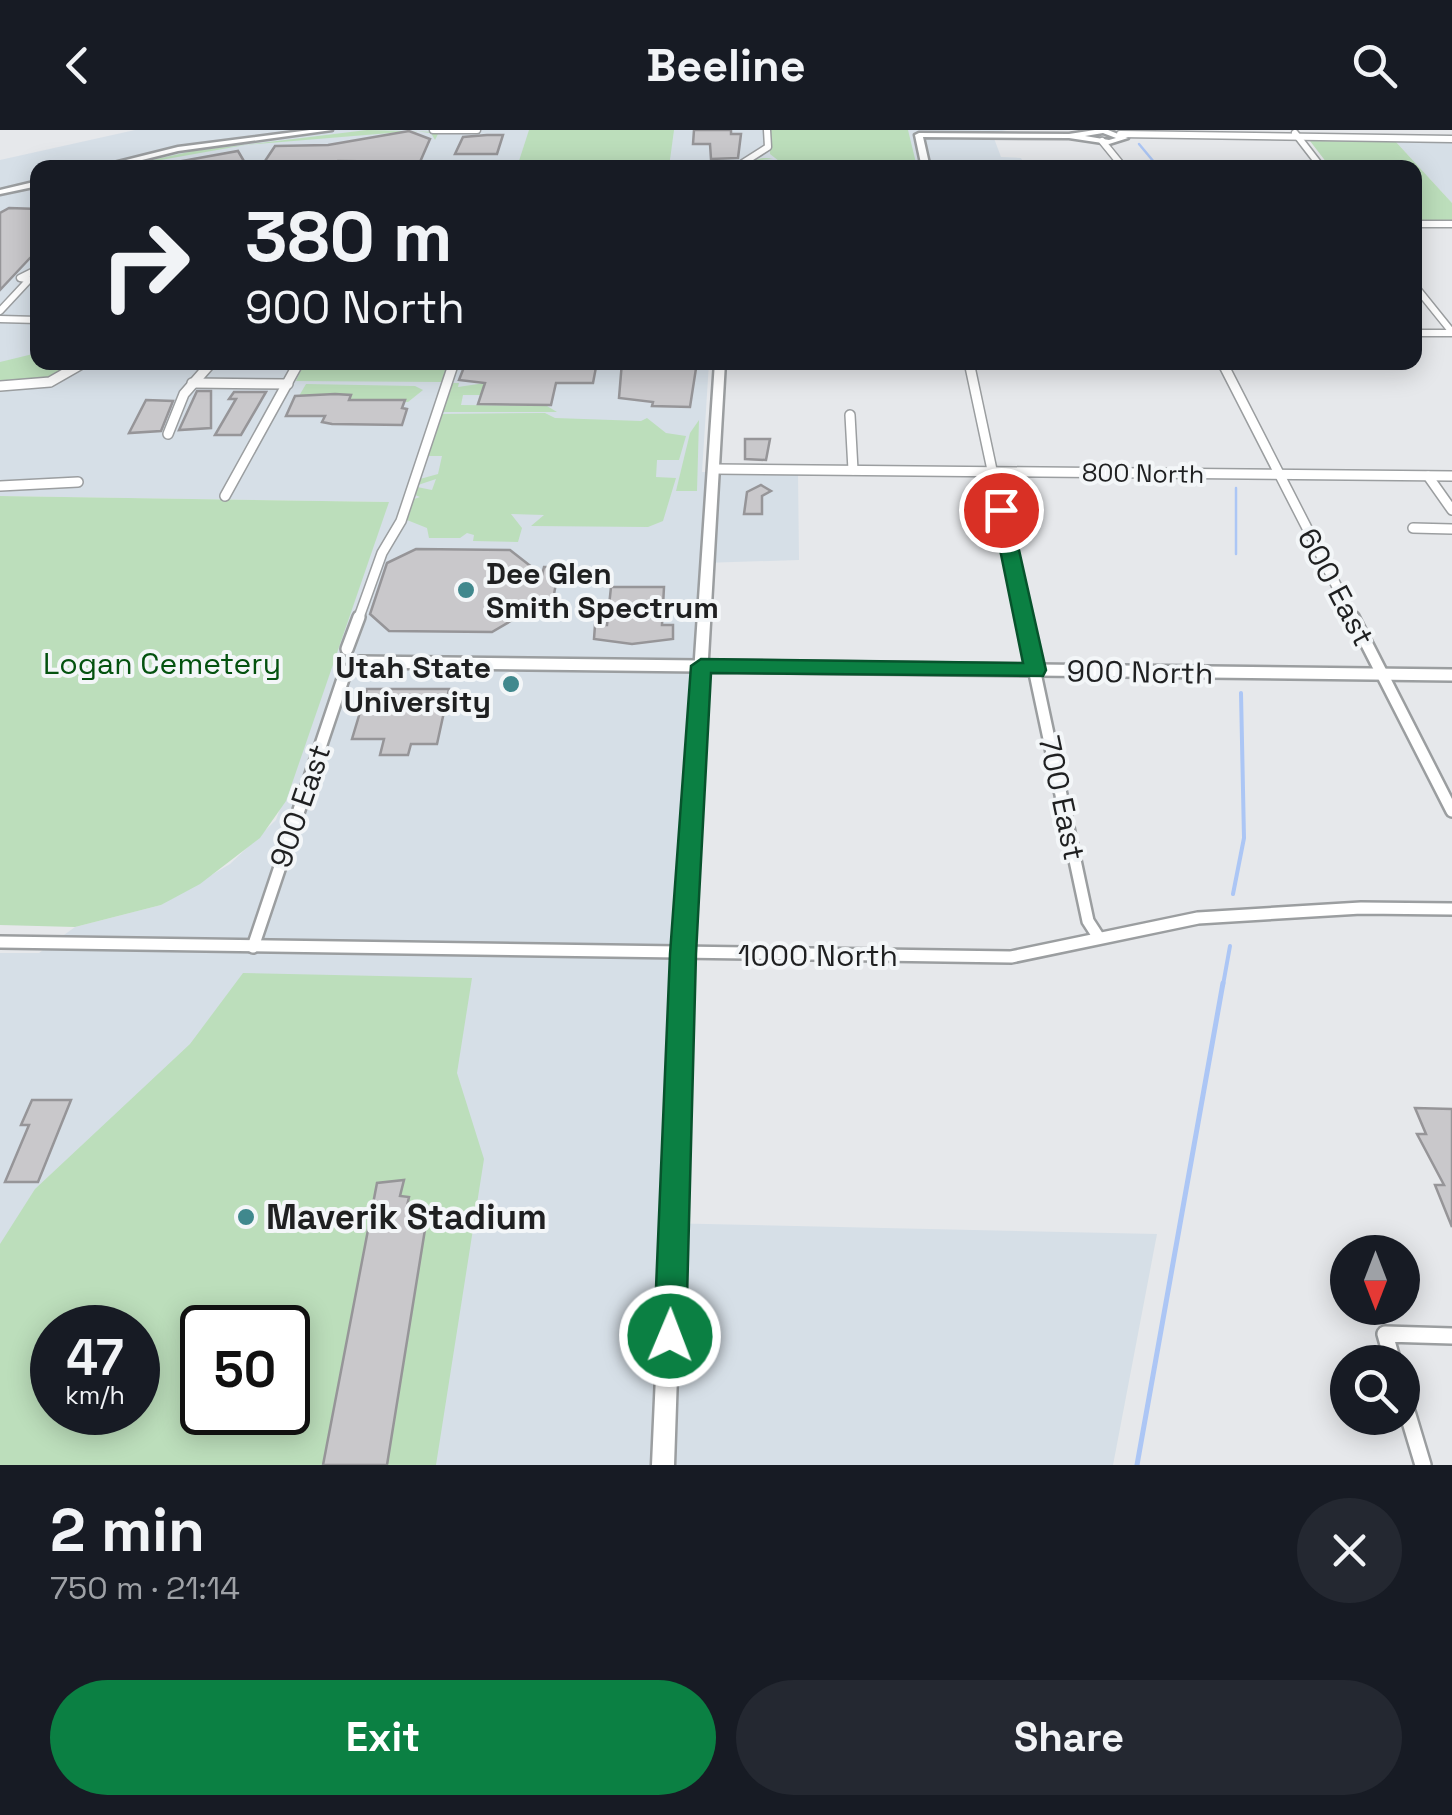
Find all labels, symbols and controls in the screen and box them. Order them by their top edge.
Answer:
text: Beeline [646,37,806,94]
icon: back [50,38,105,93]
icon: search [1347,38,1402,93]
text: 380 m [245,192,452,281]
icon: right [80,200,210,330]
text: 900 North [245,279,465,336]
street label: 800 North [1082,456,1204,490]
pin [959,468,1044,553]
icon: arrive [974,483,1029,538]
street label: 600 East [1289,521,1383,653]
place label: Dee Glen Smith Spectrum [486,554,719,627]
marker: Dee Glen Smith Spectrum [455,579,477,601]
park label: Logan Cemetery [43,644,281,683]
place label: Utah State University [335,648,491,721]
street label: 900 North [1066,651,1214,693]
marker: Utah State University [500,673,522,695]
street label: 700 East [1030,732,1094,864]
street label: 900 East [261,739,339,873]
street label: 1000 North [738,936,898,975]
place label: Maverik Stadium [266,1195,547,1239]
marker: Maverik Stadium [235,1206,257,1228]
north arrow [1330,1235,1420,1325]
map controls [1330,1235,1420,1435]
position arrow [618,1284,722,1388]
speed limit sign: 50 [180,1305,310,1435]
text: 47 [66,1326,124,1390]
button: search [1330,1345,1420,1435]
text: km/h [65,1379,125,1411]
text: 2 min [50,1492,205,1569]
button: close [1297,1498,1402,1603]
text: 750 m · 21:14 [50,1568,240,1608]
button: Exit [50,1680,716,1795]
button: Share [736,1680,1402,1795]

